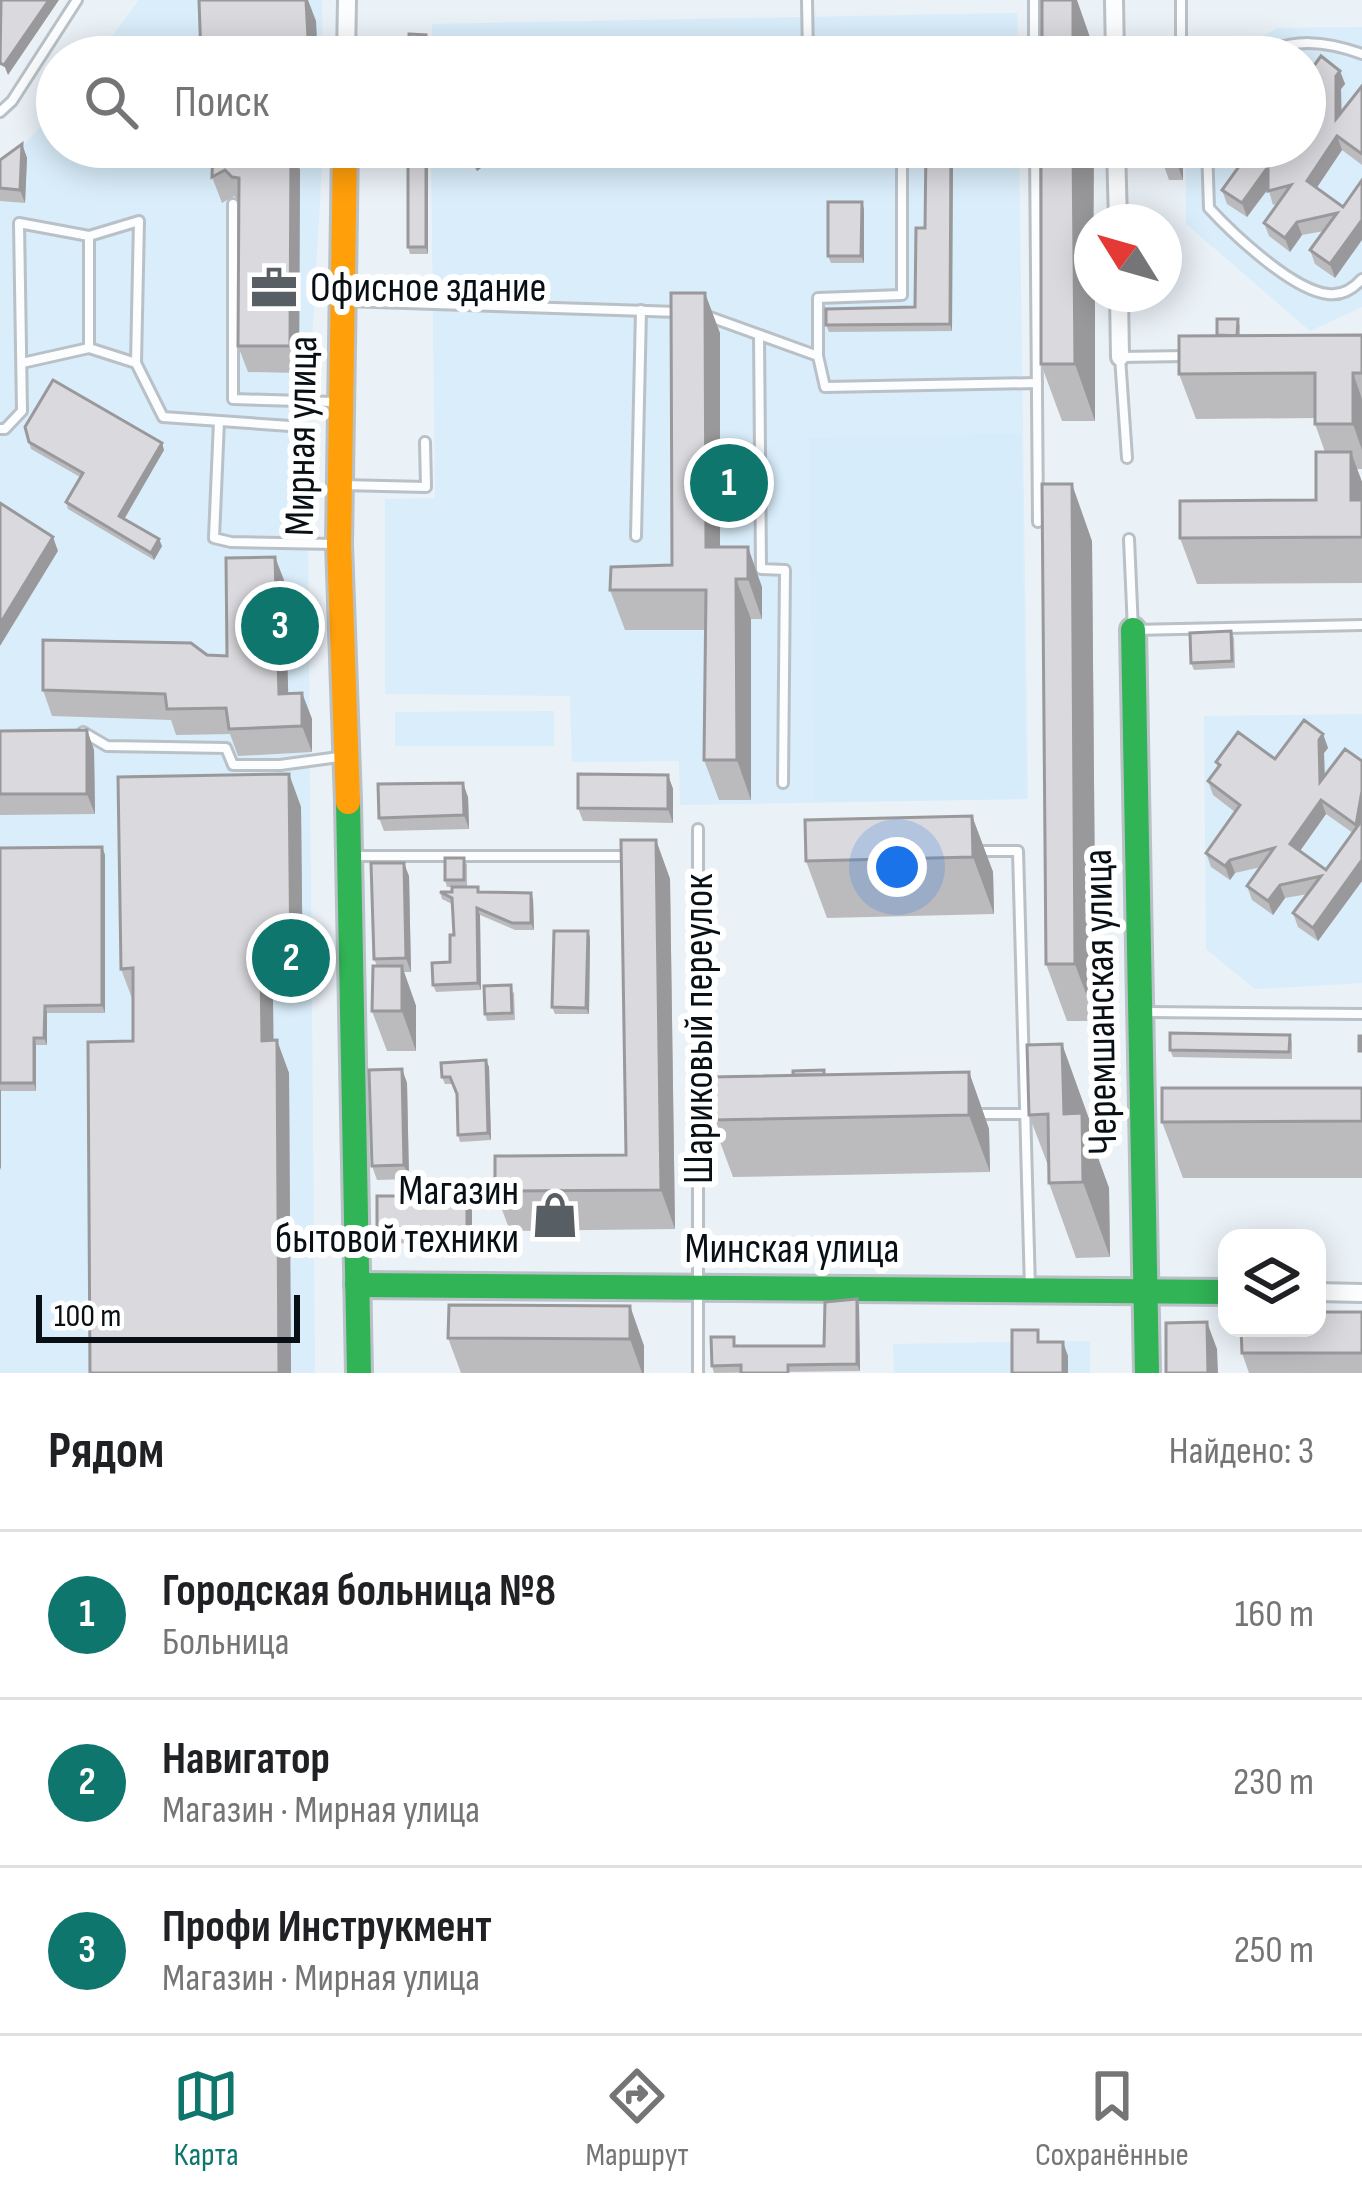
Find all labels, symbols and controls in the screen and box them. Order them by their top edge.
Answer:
search box [36,36,1326,168]
icon: search [78,69,144,135]
text: Поиск [174,75,269,130]
north arrow [1074,204,1182,312]
office icon: Офисное здание [249,263,299,313]
place label: Офисное здание [310,263,546,314]
street label: Мирная улица [275,335,329,537]
pin: 1 [690,438,768,528]
pin: 3 [241,581,319,671]
your location [867,837,927,897]
street label: Черемшанская улица [1073,848,1129,1156]
street label: Шариковый переулок [674,874,725,1184]
pin: 2 [252,913,330,1003]
place label: Магазин бытовой техники [275,1166,519,1265]
shop icon: Магазин бытовой техники [530,1190,580,1240]
street label: Минская улица [685,1224,899,1275]
map controls [1218,1229,1326,1337]
button: layers [1218,1229,1326,1337]
scale bar [36,1289,300,1342]
text: 100 m [54,1296,121,1336]
text: Рядом [48,1421,164,1482]
text: Найдено: 3 [1169,1428,1314,1475]
text: Городская больница №8 [162,1564,556,1619]
text: 1 [79,1591,95,1638]
text: 160 m [1235,1591,1314,1638]
text: Больница [162,1619,290,1666]
text: Навигатор [162,1732,330,1787]
text: 2 [78,1759,96,1806]
text: 230 m [1233,1759,1314,1806]
text: Магазин · Мирная улица [162,1787,480,1834]
text: Профи Инструкмент [162,1900,492,1955]
text: 3 [78,1927,96,1974]
text: 250 m [1234,1927,1314,1974]
text: Магазин · Мирная улица [162,1955,480,2002]
tab: Карта [173,2063,239,2175]
tab: Маршрут [585,2063,689,2175]
tab: Сохранённые [1035,2063,1189,2175]

